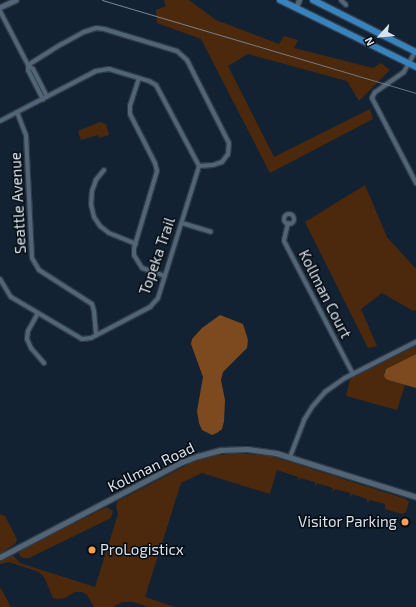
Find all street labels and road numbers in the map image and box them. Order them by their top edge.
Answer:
street label: Seattle Avenue [6,151,30,255]
street label: Topeka Trail [135,215,179,297]
street label: Kollman Court [295,247,355,341]
street label: Kollman Road [105,438,197,496]

